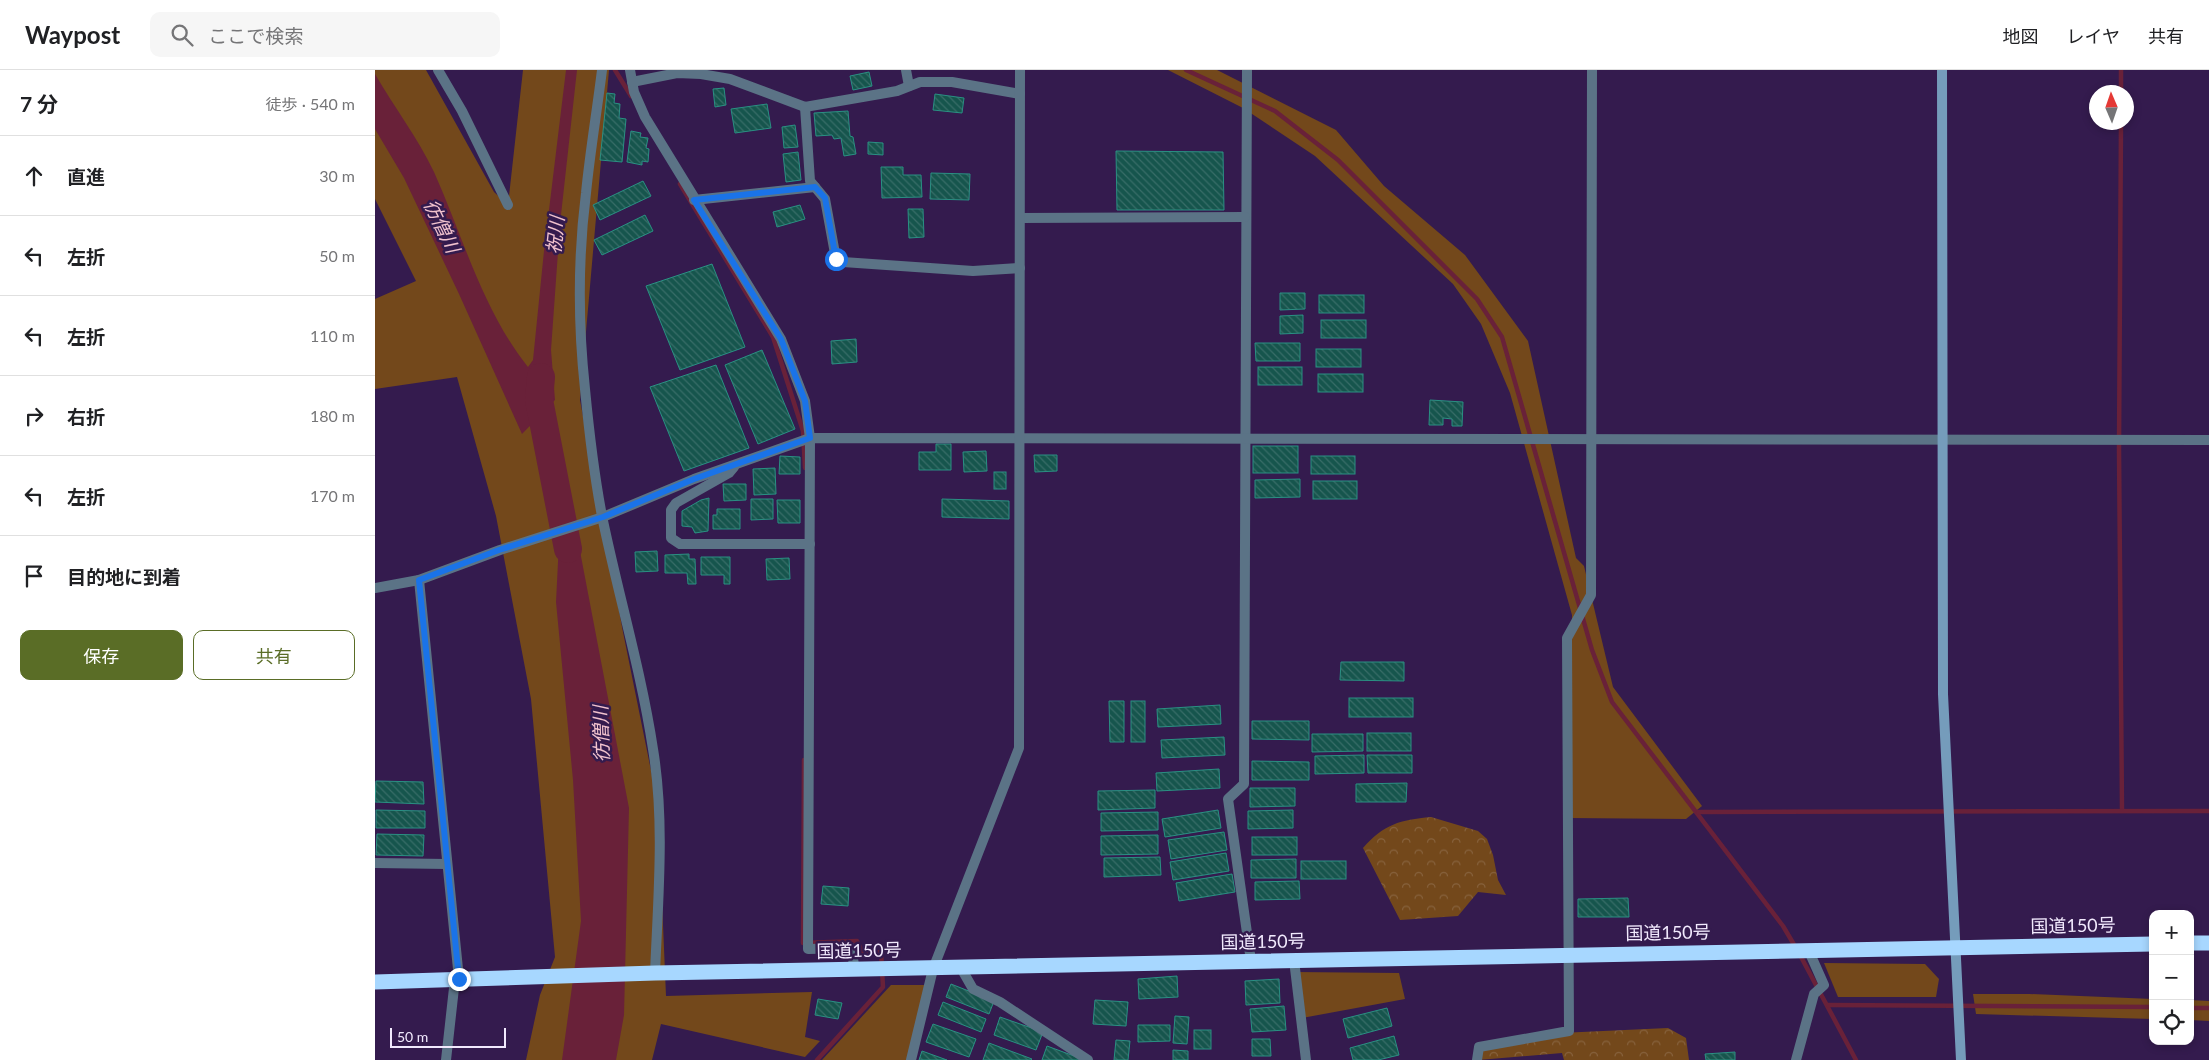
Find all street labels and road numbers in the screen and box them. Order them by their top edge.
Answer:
street label: 国道150号 [2030,913,2116,937]
street label: 国道150号 [1625,920,1711,944]
street label: 国道150号 [1220,929,1306,953]
street label: 国道150号 [816,938,902,962]

